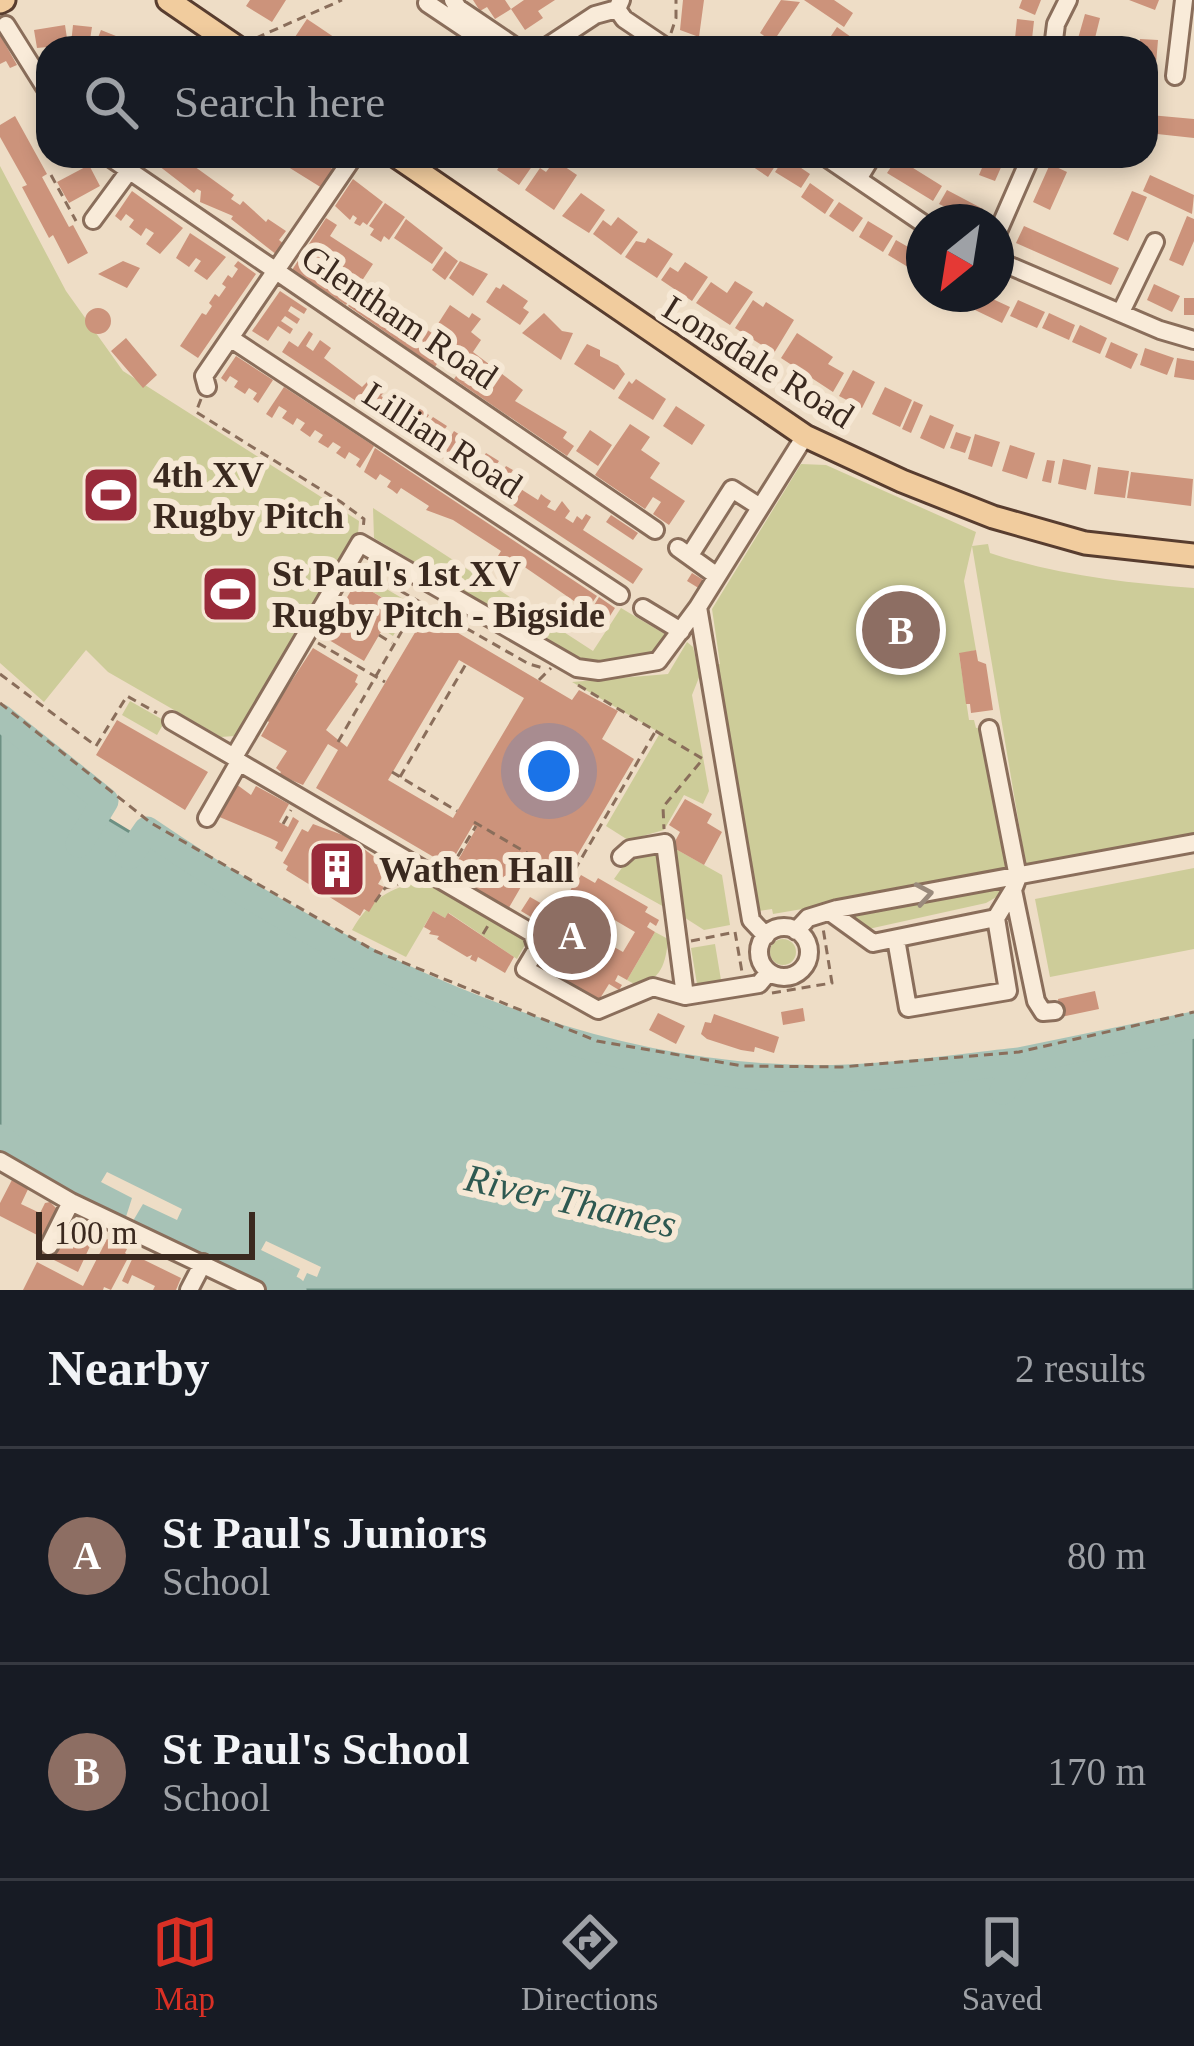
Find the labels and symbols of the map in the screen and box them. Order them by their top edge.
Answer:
north arrow [906,204,1014,312]
street label: Glentham Road [294,237,505,397]
street label: Lonsdale Road [656,287,861,436]
street label: Lillian Road [356,374,529,506]
place label: 4th XV Rugby Pitch [153,455,344,536]
sports icon: 4th XV Rugby Pitch [80,464,142,526]
place label: St Paul's 1st XV Rugby Pitch - Bigside [272,554,605,635]
sports icon: St Paul's 1st XV Rugby Pitch - Bigside [199,563,261,625]
pin: B [862,585,940,675]
your location [519,741,579,801]
building icon: Wathen Hall [306,838,368,900]
place label: Wathen Hall [379,850,574,890]
one-way arrow [914,882,934,907]
pin: A [533,890,611,980]
water label: River Thames [460,1155,681,1246]
scale bar [36,1206,255,1259]

